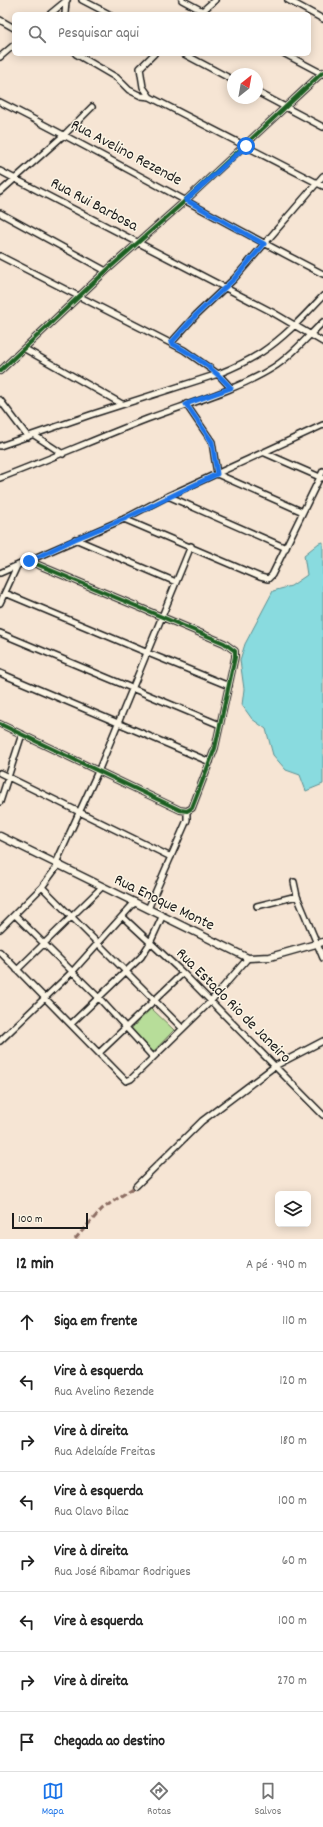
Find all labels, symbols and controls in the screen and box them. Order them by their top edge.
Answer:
search box [12,12,311,56]
icon: search [26,23,48,45]
text: Pesquisar aqui [58,23,139,45]
north arrow [227,68,263,104]
street label: Rua Avelino Rezende [66,114,186,192]
route start [237,137,255,155]
street label: Rua Rui Barbosa [46,172,142,238]
route end [20,552,38,570]
street label: Rua Enoque Monte [110,869,218,937]
street label: Rua Estado Rio de Janeiro [170,943,296,1069]
map controls [275,1191,311,1227]
button: layers [275,1191,311,1227]
scale bar [12,1211,88,1230]
text: 100 m [18,1212,42,1228]
text: 12 min [16,1253,54,1277]
text: A pé · 940 m [246,1256,307,1275]
icon: ahead [16,1311,38,1333]
text: Siga em frente [54,1311,137,1333]
text: 110 m [282,1312,307,1331]
text: Vire à esquerda [54,1361,143,1383]
icon: left [16,1371,38,1393]
text: 120 m [279,1372,307,1391]
text: Rua Avelino Rezende [54,1383,154,1402]
text: Vire à direita [54,1421,128,1443]
icon: right [16,1431,38,1453]
text: 180 m [280,1432,307,1451]
text: Rua Adelaíde Freitas [54,1443,155,1462]
text: Vire à esquerda [54,1481,143,1503]
icon: left [16,1491,38,1513]
text: 100 m [278,1492,307,1511]
text: Rua Olavo Bilac [54,1503,129,1522]
text: Vire à direita [54,1541,128,1563]
icon: right [16,1551,38,1573]
text: 60 m [282,1552,307,1571]
text: Rua José Ribamar Rodrigues [54,1563,191,1582]
icon: left [16,1611,38,1633]
text: Vire à esquerda [54,1611,143,1633]
text: 100 m [278,1612,307,1631]
icon: right [16,1671,38,1693]
text: Vire à direita [54,1671,128,1693]
text: 270 m [277,1672,307,1691]
icon: arrive [16,1731,38,1753]
text: Chegada ao destino [54,1731,165,1753]
tab: Mapa [42,1780,64,1820]
tab: Rotas [147,1780,171,1820]
tab: Salvos [255,1780,281,1820]

